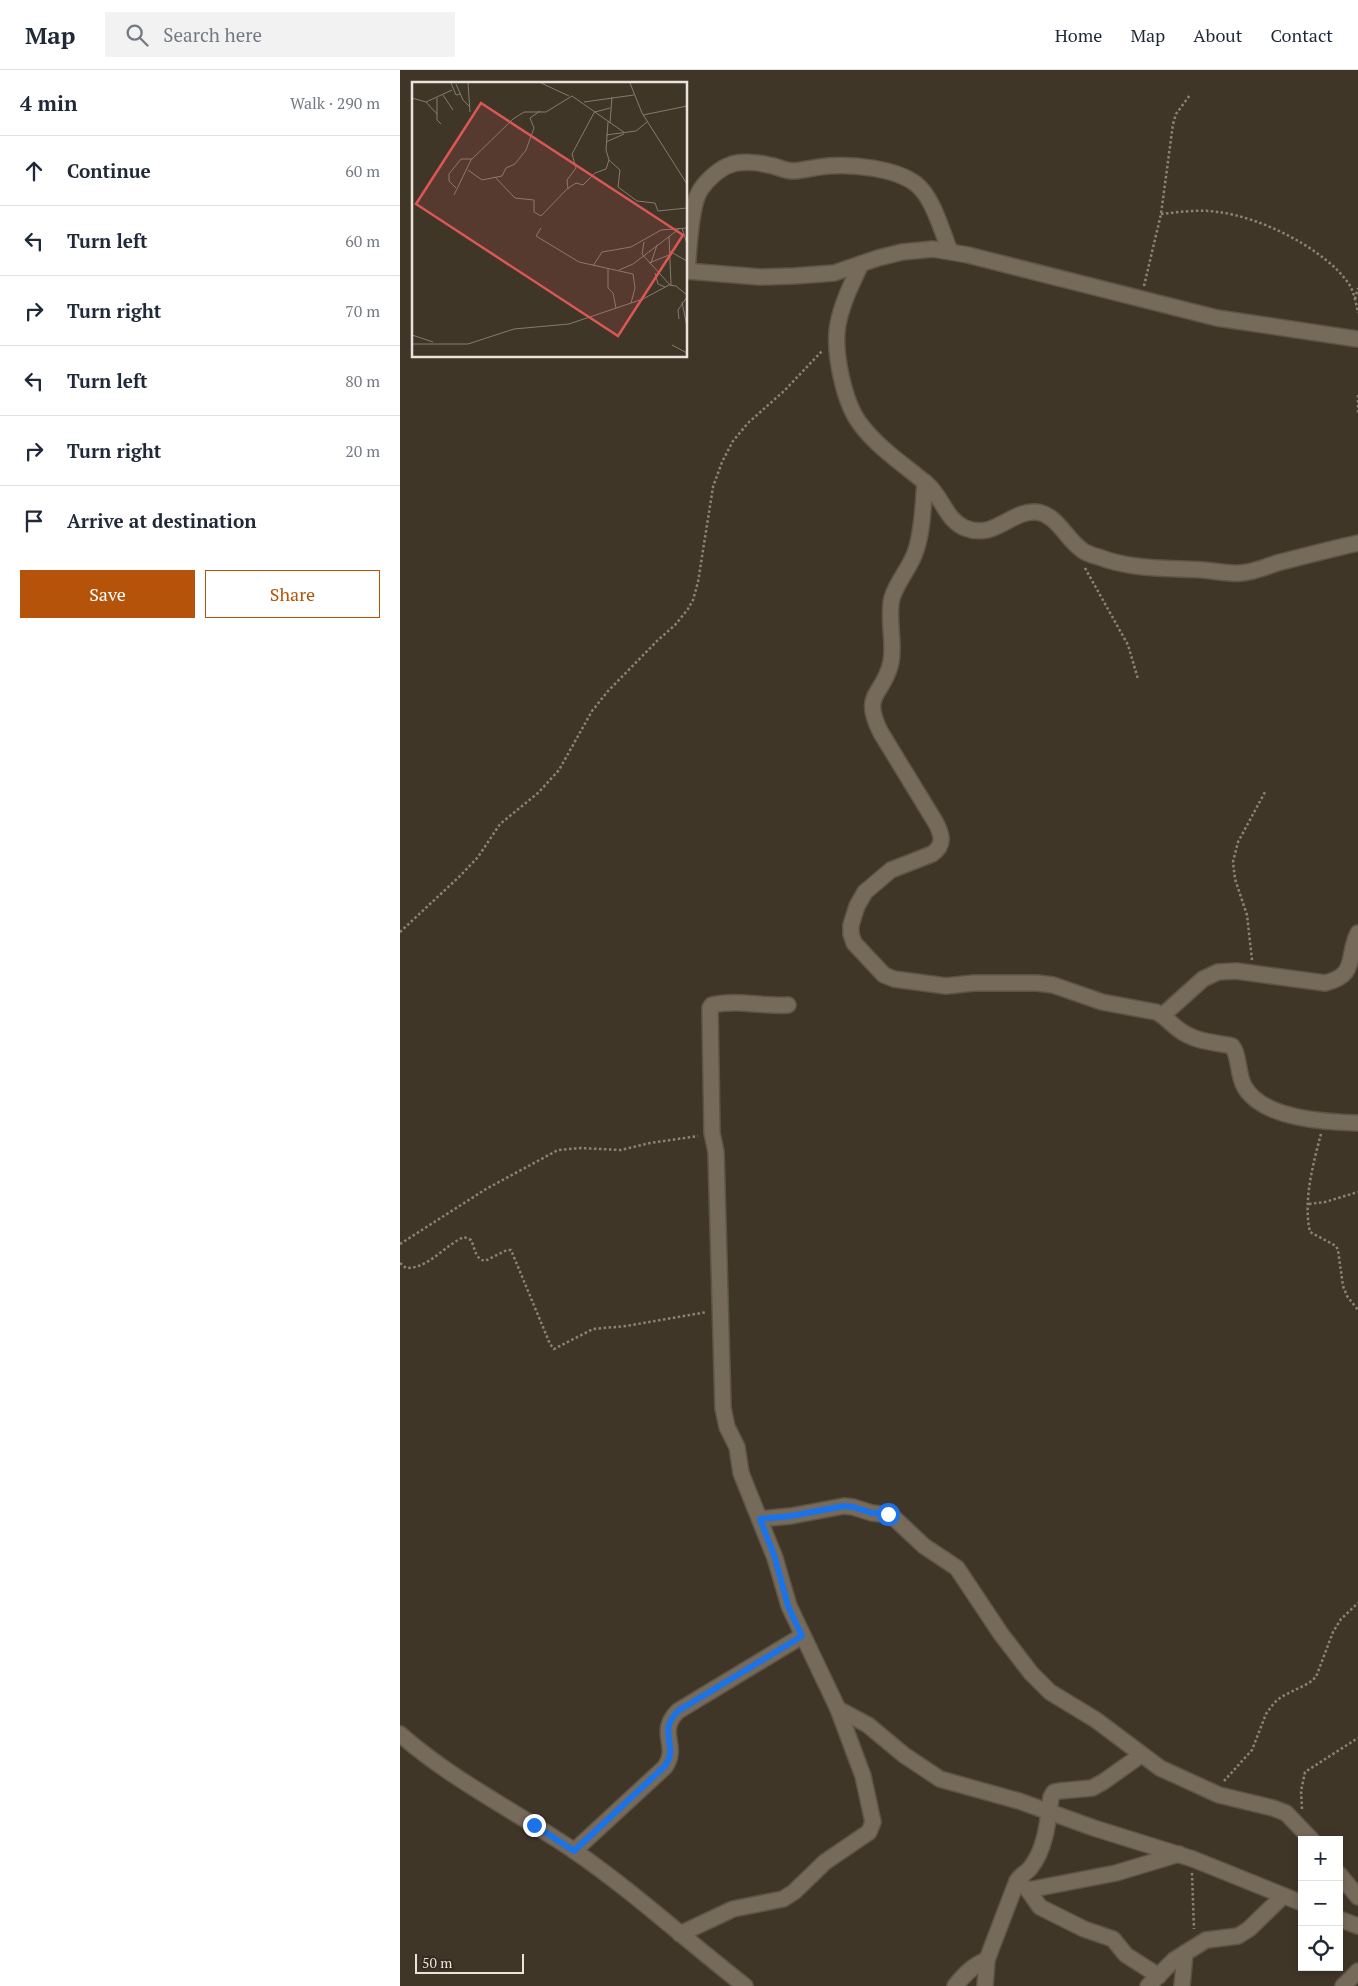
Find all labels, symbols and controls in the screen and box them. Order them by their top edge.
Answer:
search box [105,12,455,57]
text: Map [25,19,75,51]
icon: search [123,21,151,49]
text: Search here [163,22,262,47]
text: Home [1055,23,1102,47]
text: Map [1130,23,1165,47]
text: About [1193,23,1242,47]
text: Contact [1270,23,1333,47]
inset map [412,82,688,358]
text: 4 min [20,89,77,117]
text: Walk · 290 m [290,92,380,114]
icon: ahead [20,157,48,185]
text: Continue [67,158,151,183]
text: 60 m [345,160,380,182]
icon: left [20,227,48,255]
text: Turn left [67,228,148,253]
text: 60 m [345,230,380,252]
icon: right [20,297,48,325]
text: Turn right [67,298,161,323]
text: 70 m [345,300,380,322]
icon: left [20,367,48,395]
text: Turn left [67,368,148,393]
text: 80 m [345,370,380,392]
icon: right [20,437,48,465]
text: Turn right [67,438,161,463]
text: 20 m [345,440,380,462]
icon: arrive [20,507,48,535]
text: Arrive at destination [67,508,256,533]
button: Save [20,570,195,618]
button: Share [205,570,380,618]
route start [877,1503,900,1526]
route end [523,1814,546,1837]
map controls [1298,1836,1343,1971]
button: + [1298,1836,1343,1881]
button: − [1298,1881,1343,1926]
button: locate [1298,1926,1343,1971]
scale bar [415,1951,524,1974]
text: 50 m [422,1953,452,1972]

